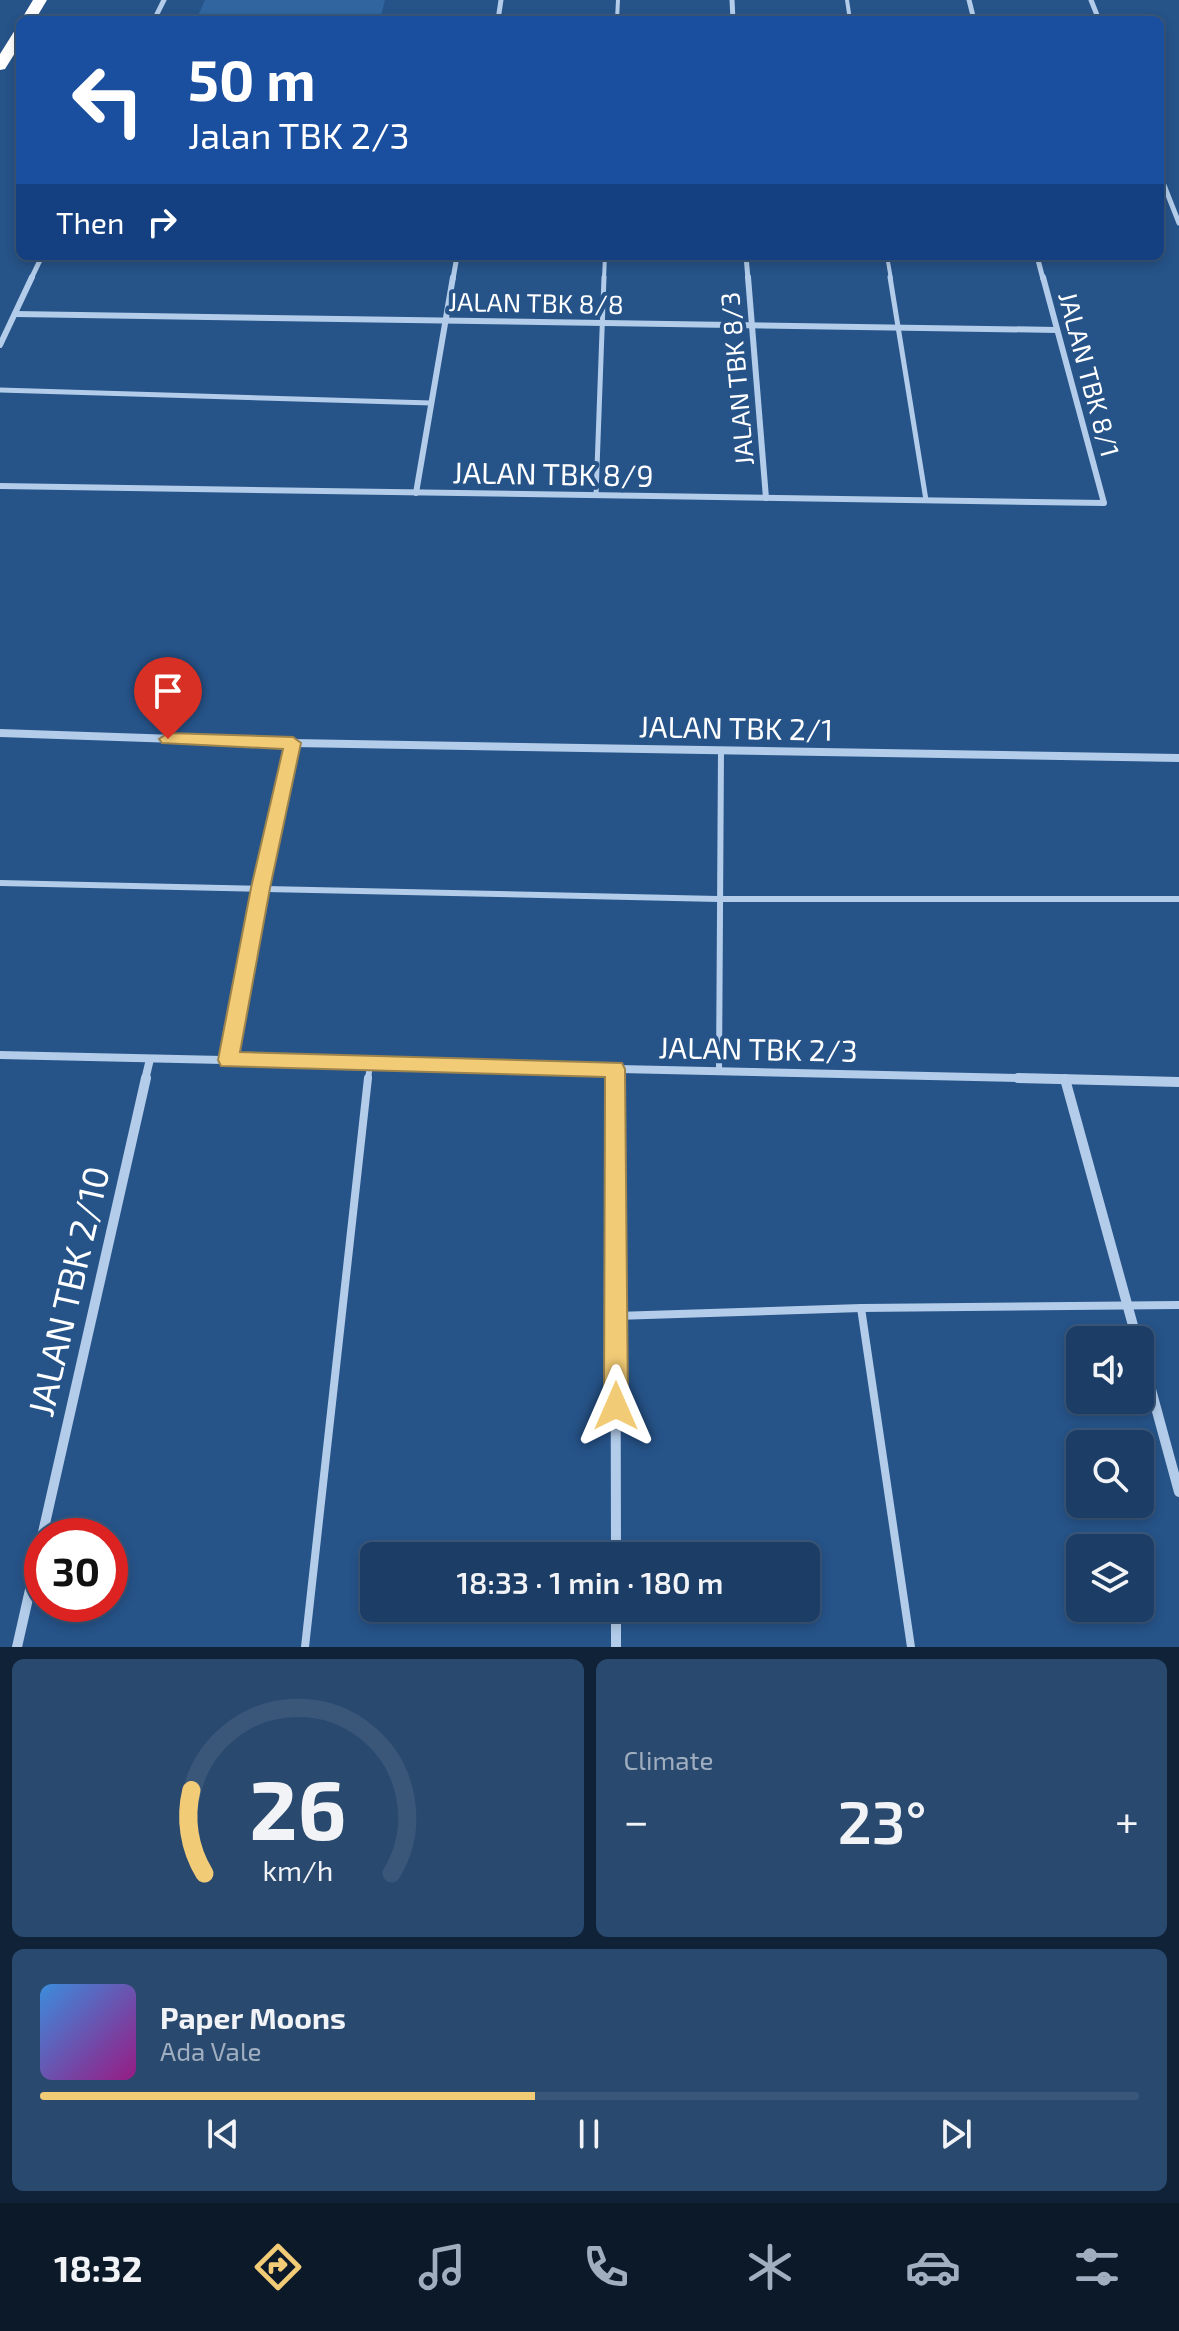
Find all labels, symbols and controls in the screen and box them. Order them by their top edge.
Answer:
text: 50 m [188,45,316,112]
icon: left [56,48,160,152]
text: Jalan TBK 2/3 [188,113,410,156]
icon: right [140,200,184,244]
text: Then [56,204,124,240]
street label: JALAN TBK 8/8 [448,285,624,319]
street label: JALAN TBK 8/1 [1053,288,1127,460]
street label: JALAN TBK 8/3 [713,291,759,467]
street label: JALAN TBK 8/9 [452,453,654,493]
pin [134,657,202,739]
icon: arrive [146,669,190,713]
street label: JALAN TBK 2/1 [638,707,834,747]
street label: JALAN TBK 2/3 [658,1028,858,1068]
street label: JALAN TBK 2/10 [17,1162,117,1420]
map controls [1066,1326,1154,1622]
button: sound [1066,1326,1154,1414]
position arrow [574,1364,658,1448]
button: search [1066,1430,1154,1518]
speed limit sign: 30 [24,1518,128,1622]
button: layers [1066,1534,1154,1622]
text: 18:33 · 1 min · 180 m [457,1564,723,1600]
text: Climate [624,1744,713,1775]
text: 26 [249,1757,346,1857]
text: 23° [837,1784,927,1856]
text: − [624,1793,649,1846]
text: + [1115,1793,1139,1846]
text: km/h [262,1852,333,1887]
text: Paper Moons [160,1999,346,2035]
text: Ada Vale [160,2035,262,2066]
icon: previous [201,2112,245,2156]
icon: pause [567,2112,611,2156]
icon: next [934,2112,978,2156]
icon: directions [250,2239,306,2295]
icon: music [414,2239,470,2295]
icon: phone [578,2239,634,2295]
icon: climate [742,2239,798,2295]
icon: car [905,2239,961,2295]
icon: filters [1069,2239,1125,2295]
text: 18:32 [54,2246,142,2289]

